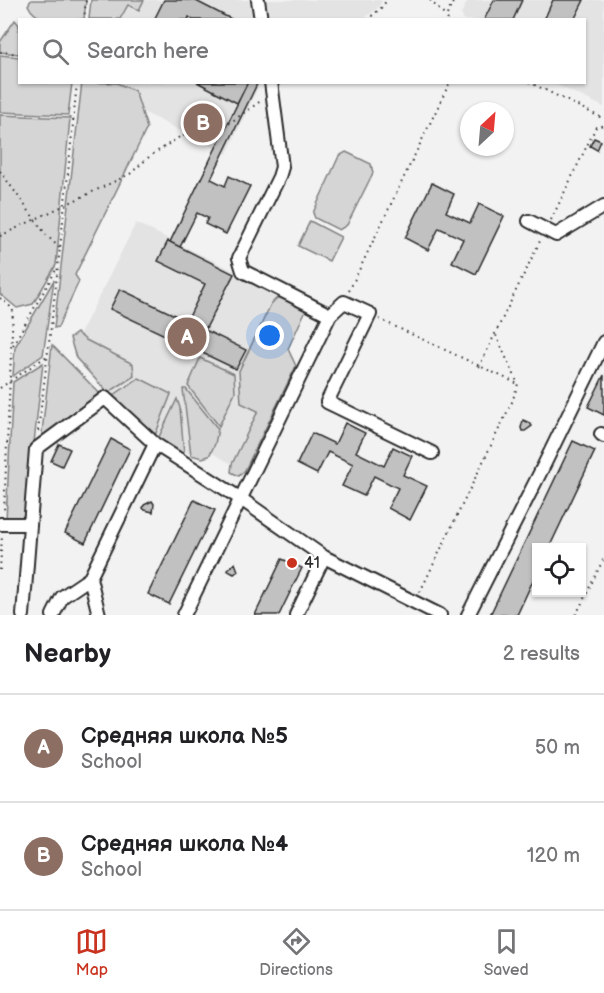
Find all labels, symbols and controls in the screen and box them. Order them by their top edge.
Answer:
search box [18,18,586,84]
icon: search [39,35,72,68]
text: Search here [87,38,209,65]
pin: B [184,100,222,146]
north arrow [460,102,514,156]
pin: A [168,314,207,360]
your location [255,321,284,350]
map controls [532,543,586,597]
button: locate [532,543,586,597]
place label: 41 [304,554,320,573]
marker: 41 [285,556,299,570]
text: Nearby [24,639,111,670]
text: 2 results [503,642,580,666]
text: Средняя школа №5 [81,723,288,750]
text: A [37,736,50,760]
text: 50 m [535,736,580,760]
text: School [81,750,142,774]
text: Средняя школа №4 [81,831,288,858]
text: B [36,844,51,868]
text: 120 m [527,844,580,868]
text: School [81,858,142,882]
tab: Map [75,925,108,980]
tab: Directions [259,925,333,980]
tab: Saved [484,925,529,980]

